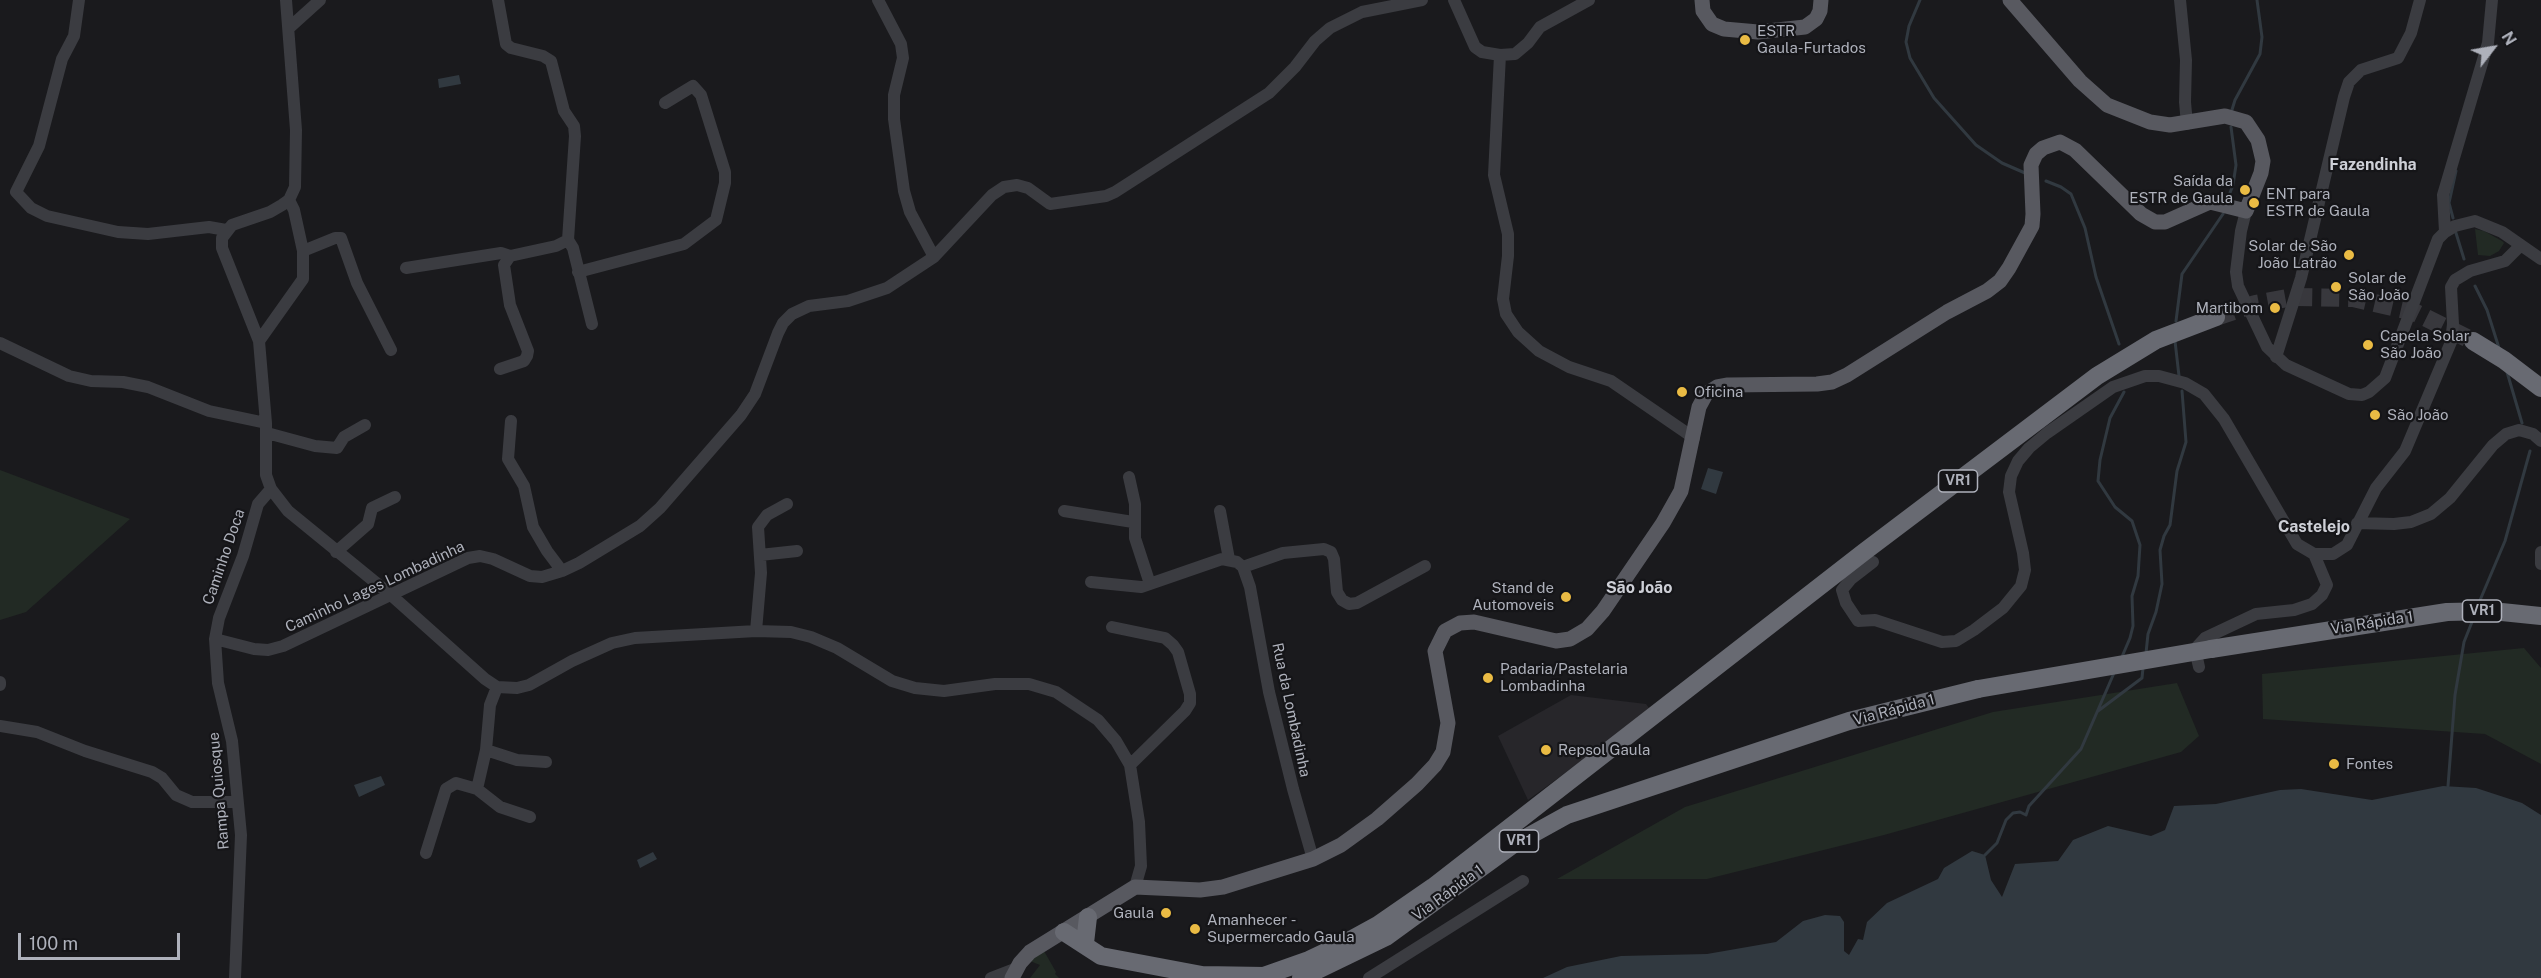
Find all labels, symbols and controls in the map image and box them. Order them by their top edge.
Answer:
north arrow [2463,18,2523,78]
place label: ESTR Gaula-Furtados [1757,22,1866,57]
text: N [2497,28,2520,49]
marker: ESTR Gaula-Furtados [1738,33,1752,47]
district label: Fazendinha [2329,155,2417,175]
place label: Saída da ESTR de Gaula [2129,172,2233,207]
marker: Saída da ESTR de Gaula [2238,183,2252,197]
place label: ENT para ESTR de Gaula [2266,185,2370,220]
marker: ENT para ESTR de Gaula [2247,196,2261,210]
place label: Solar de São João Latrão [2248,237,2337,272]
marker: Solar de São João Latrão [2342,248,2356,262]
place label: Solar de São João [2348,269,2409,304]
marker: Solar de São João [2329,280,2343,294]
place label: Martibom [2196,299,2263,317]
marker: Martibom [2268,301,2282,315]
place label: Capela Solar São João [2380,327,2470,362]
marker: Capela Solar São João [2361,338,2375,352]
place label: Oficina [1694,383,1743,401]
marker: Oficina [1675,385,1689,399]
place label: São João [2387,406,2448,424]
marker: São João [2368,408,2382,422]
road number: VR1 [1938,470,1978,492]
street label: Caminho Doca [199,507,249,607]
district label: Castelejo [2278,517,2350,537]
street label: Caminho Lages Lombadinha [283,538,467,636]
district label: São João [1606,578,1672,598]
place label: Stand de Automoveis [1472,579,1554,614]
marker: Stand de Automoveis [1559,590,1573,604]
road number: VR1 [2462,600,2502,622]
street label: Via Rápida 1 [2329,608,2415,638]
street label: Rua da Lombadinha [1268,641,1314,779]
place label: Padaria/Pastelaria Lombadinha [1500,660,1628,695]
marker: Padaria/Pastelaria Lombadinha [1481,671,1495,685]
street label: Via Rápida 1 [1851,690,1937,730]
street label: Rampa Quiosque [205,731,233,851]
place label: Repsol Gaula [1558,741,1650,759]
marker: Repsol Gaula [1539,743,1553,757]
place label: Fontes [2346,755,2393,773]
marker: Fontes [2327,757,2341,771]
road number: VR1 [1500,830,1538,852]
street label: Via Rápida 1 [1409,861,1487,925]
place label: Gaula [1113,904,1154,922]
marker: Gaula [1159,906,1173,920]
place label: Amanhecer - Supermercado Gaula [1207,911,1355,946]
scale bar [21,921,183,959]
marker: Amanhecer - Supermercado Gaula [1188,922,1202,936]
text: 100 m [29,933,78,954]

